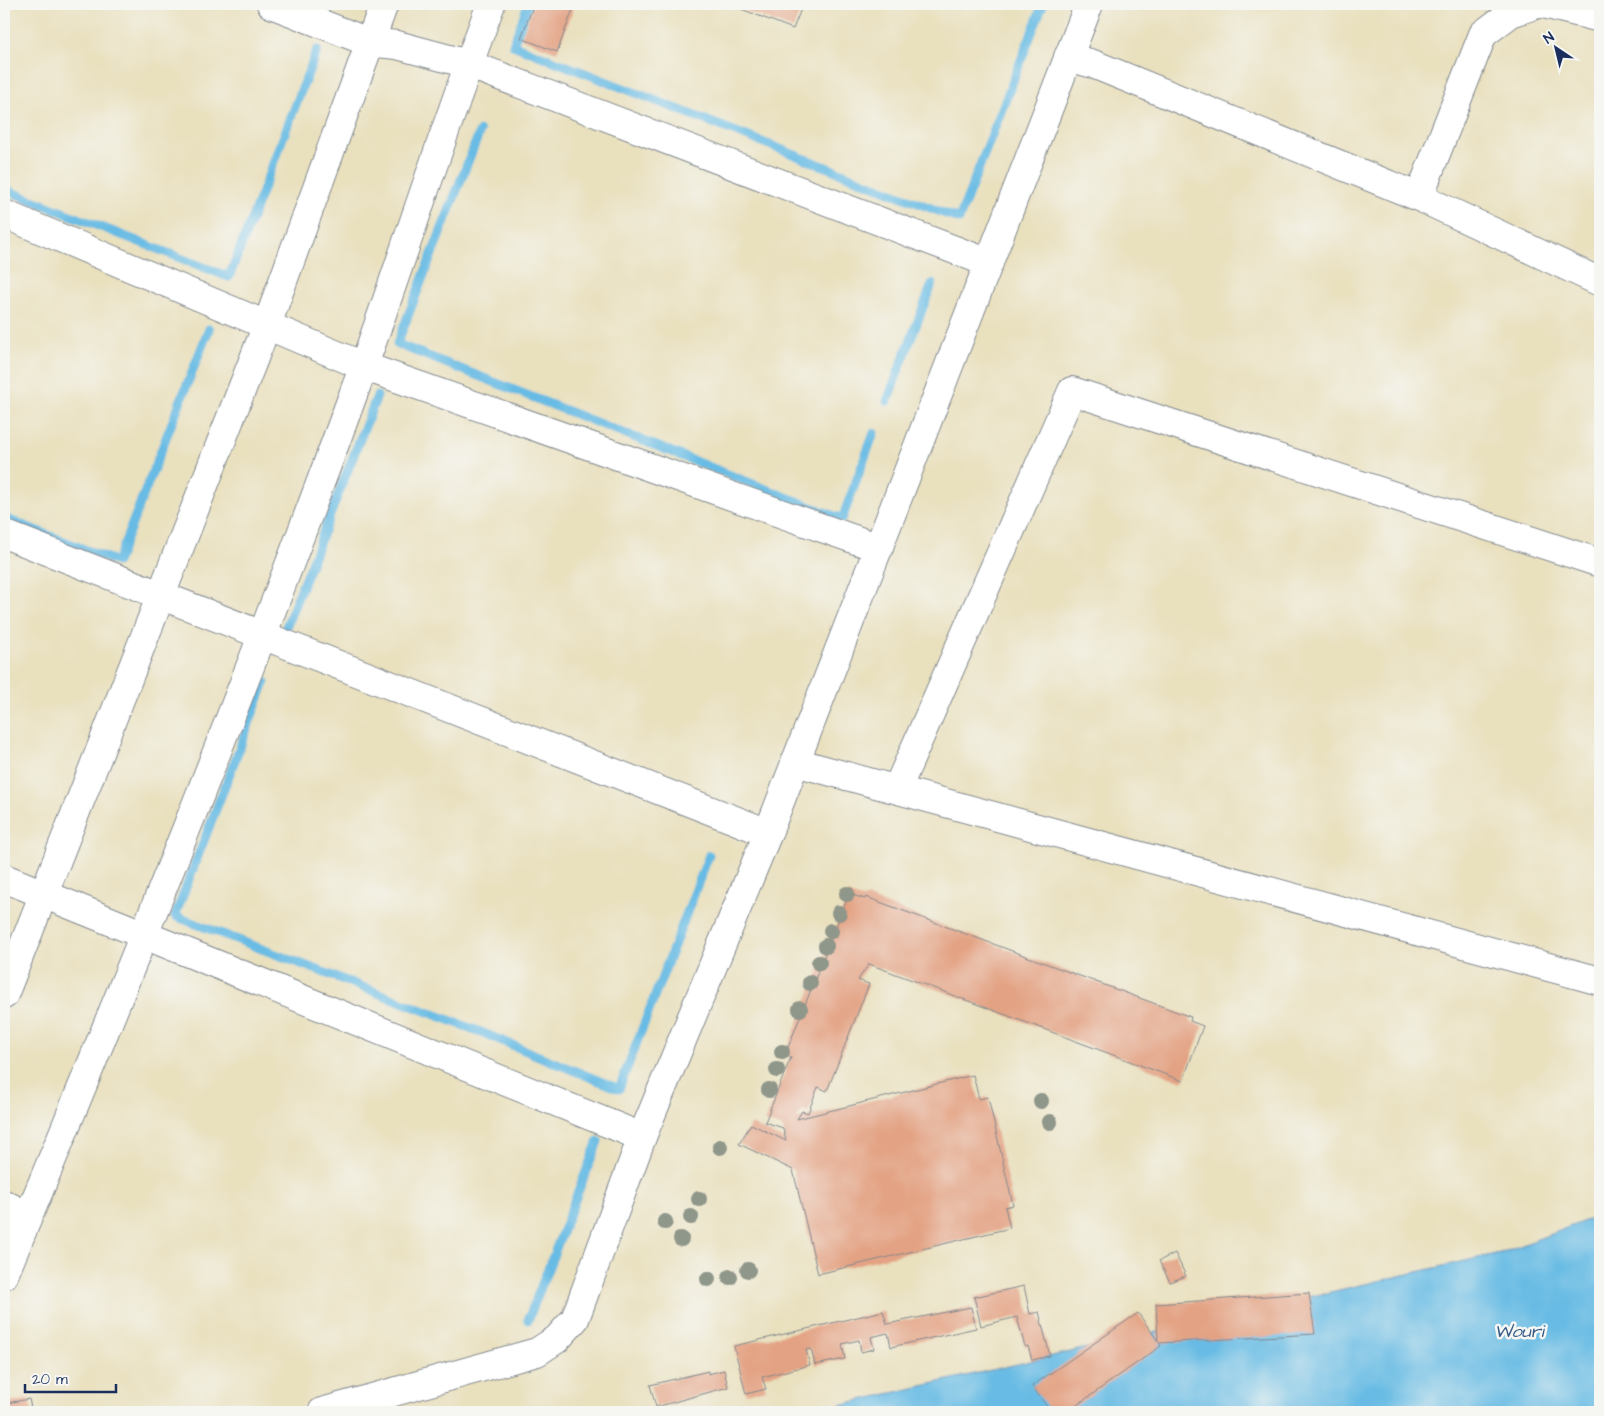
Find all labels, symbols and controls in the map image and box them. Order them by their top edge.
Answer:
north arrow [1532,22,1582,72]
text: N [1540,27,1559,49]
water label: Wouri [1495,1319,1546,1344]
scale bar [25,1361,116,1393]
text: 20 m [32,1369,68,1390]

